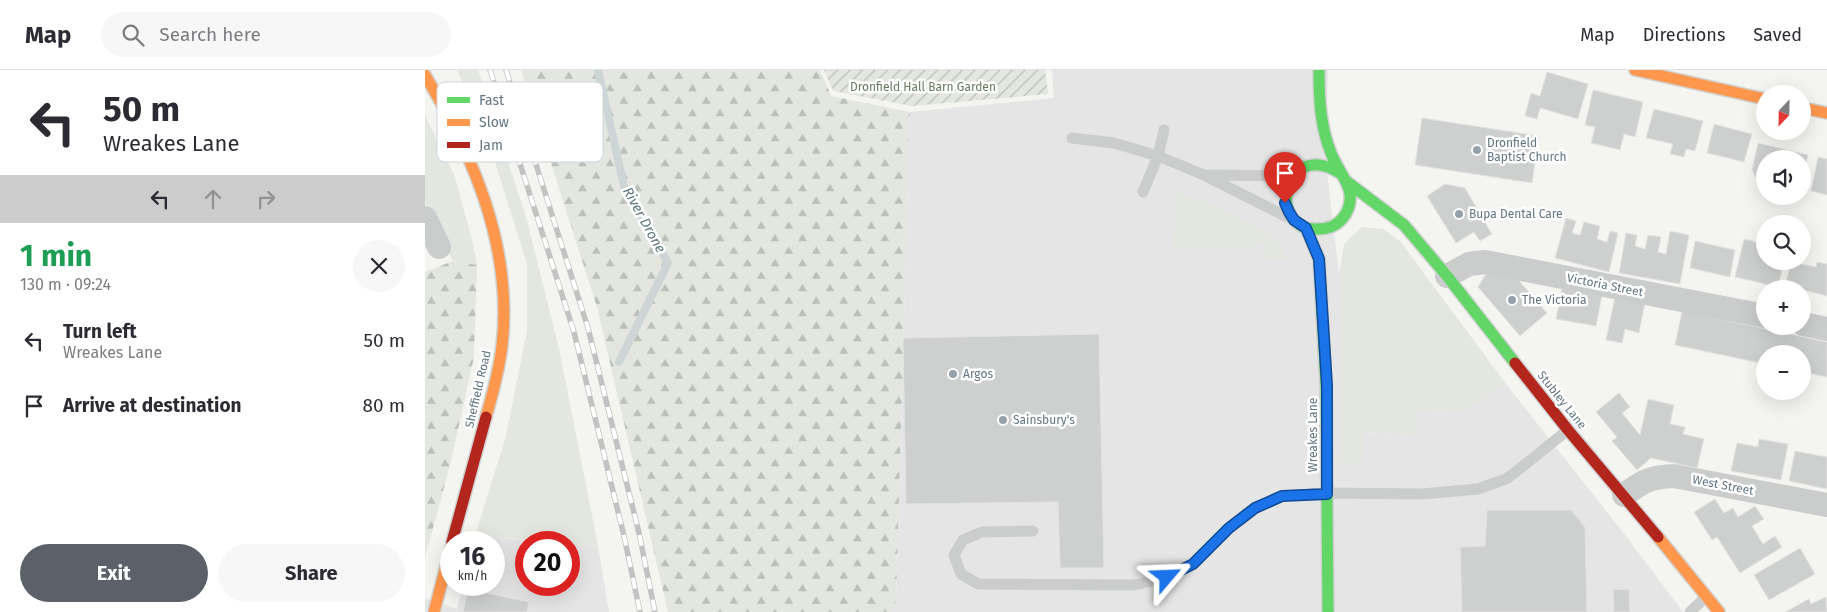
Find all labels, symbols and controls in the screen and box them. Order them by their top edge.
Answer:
search box [101,12,451,57]
text: Map [25,21,71,49]
icon: search [119,21,147,49]
text: Search here [159,23,261,46]
text: Map [1580,24,1615,46]
text: Directions [1643,24,1725,46]
text: Saved [1753,24,1802,46]
park label: Dronfield Hall Barn Garden [850,80,996,94]
legend [437,82,603,162]
north arrow [1756,85,1811,140]
map controls [1756,85,1811,400]
text: 50 m [103,88,180,130]
icon: left [20,90,85,155]
text: Fast [479,92,505,109]
text: Slow [479,114,509,131]
text: Wreakes Lane [103,130,239,157]
place label: Dronfield Baptist Church [1487,136,1566,164]
text: Jam [479,137,503,154]
marker: Dronfield Baptist Church [1471,144,1483,156]
button: sound [1756,150,1811,205]
pin [1264,152,1306,203]
icon: arrive [1271,159,1299,187]
water label: River Drone [619,184,669,256]
icon: left [146,185,174,213]
icon: ahead [199,185,227,213]
icon: right [252,185,280,213]
place label: Bupa Dental Care [1469,207,1563,221]
marker: Bupa Dental Care [1453,208,1465,220]
button: search [1756,215,1811,270]
text: 1 min [20,238,92,274]
button: close [353,240,405,292]
street label: Victoria Street [1566,271,1645,299]
text: 130 m · 09:24 [20,275,111,294]
button: + [1756,280,1811,335]
place label: The Victoria [1522,293,1586,307]
marker: The Victoria [1506,294,1518,306]
text: Turn left [63,320,137,343]
icon: left [20,327,48,355]
text: 50 m [364,329,405,352]
text: Wreakes Lane [63,343,162,362]
button: − [1756,345,1811,400]
street label: Sheffield Road [462,349,494,429]
place label: Argos [963,367,993,381]
marker: Argos [947,368,959,380]
street label: Stubley Lane [1535,368,1589,432]
icon: arrive [20,392,48,420]
text: Arrive at destination [63,394,242,417]
text: 80 m [363,394,405,417]
street label: Wreakes Lane [1306,398,1320,472]
place label: Sainsbury's [1013,413,1075,427]
marker: Sainsbury's [997,414,1009,426]
street label: West Street [1691,472,1755,498]
speed limit sign: 20 [515,531,580,596]
text: 16 [460,542,485,572]
button: Exit [20,544,208,602]
button: Share [218,544,405,602]
position arrow [1140,550,1192,602]
text: km/h [458,569,487,583]

